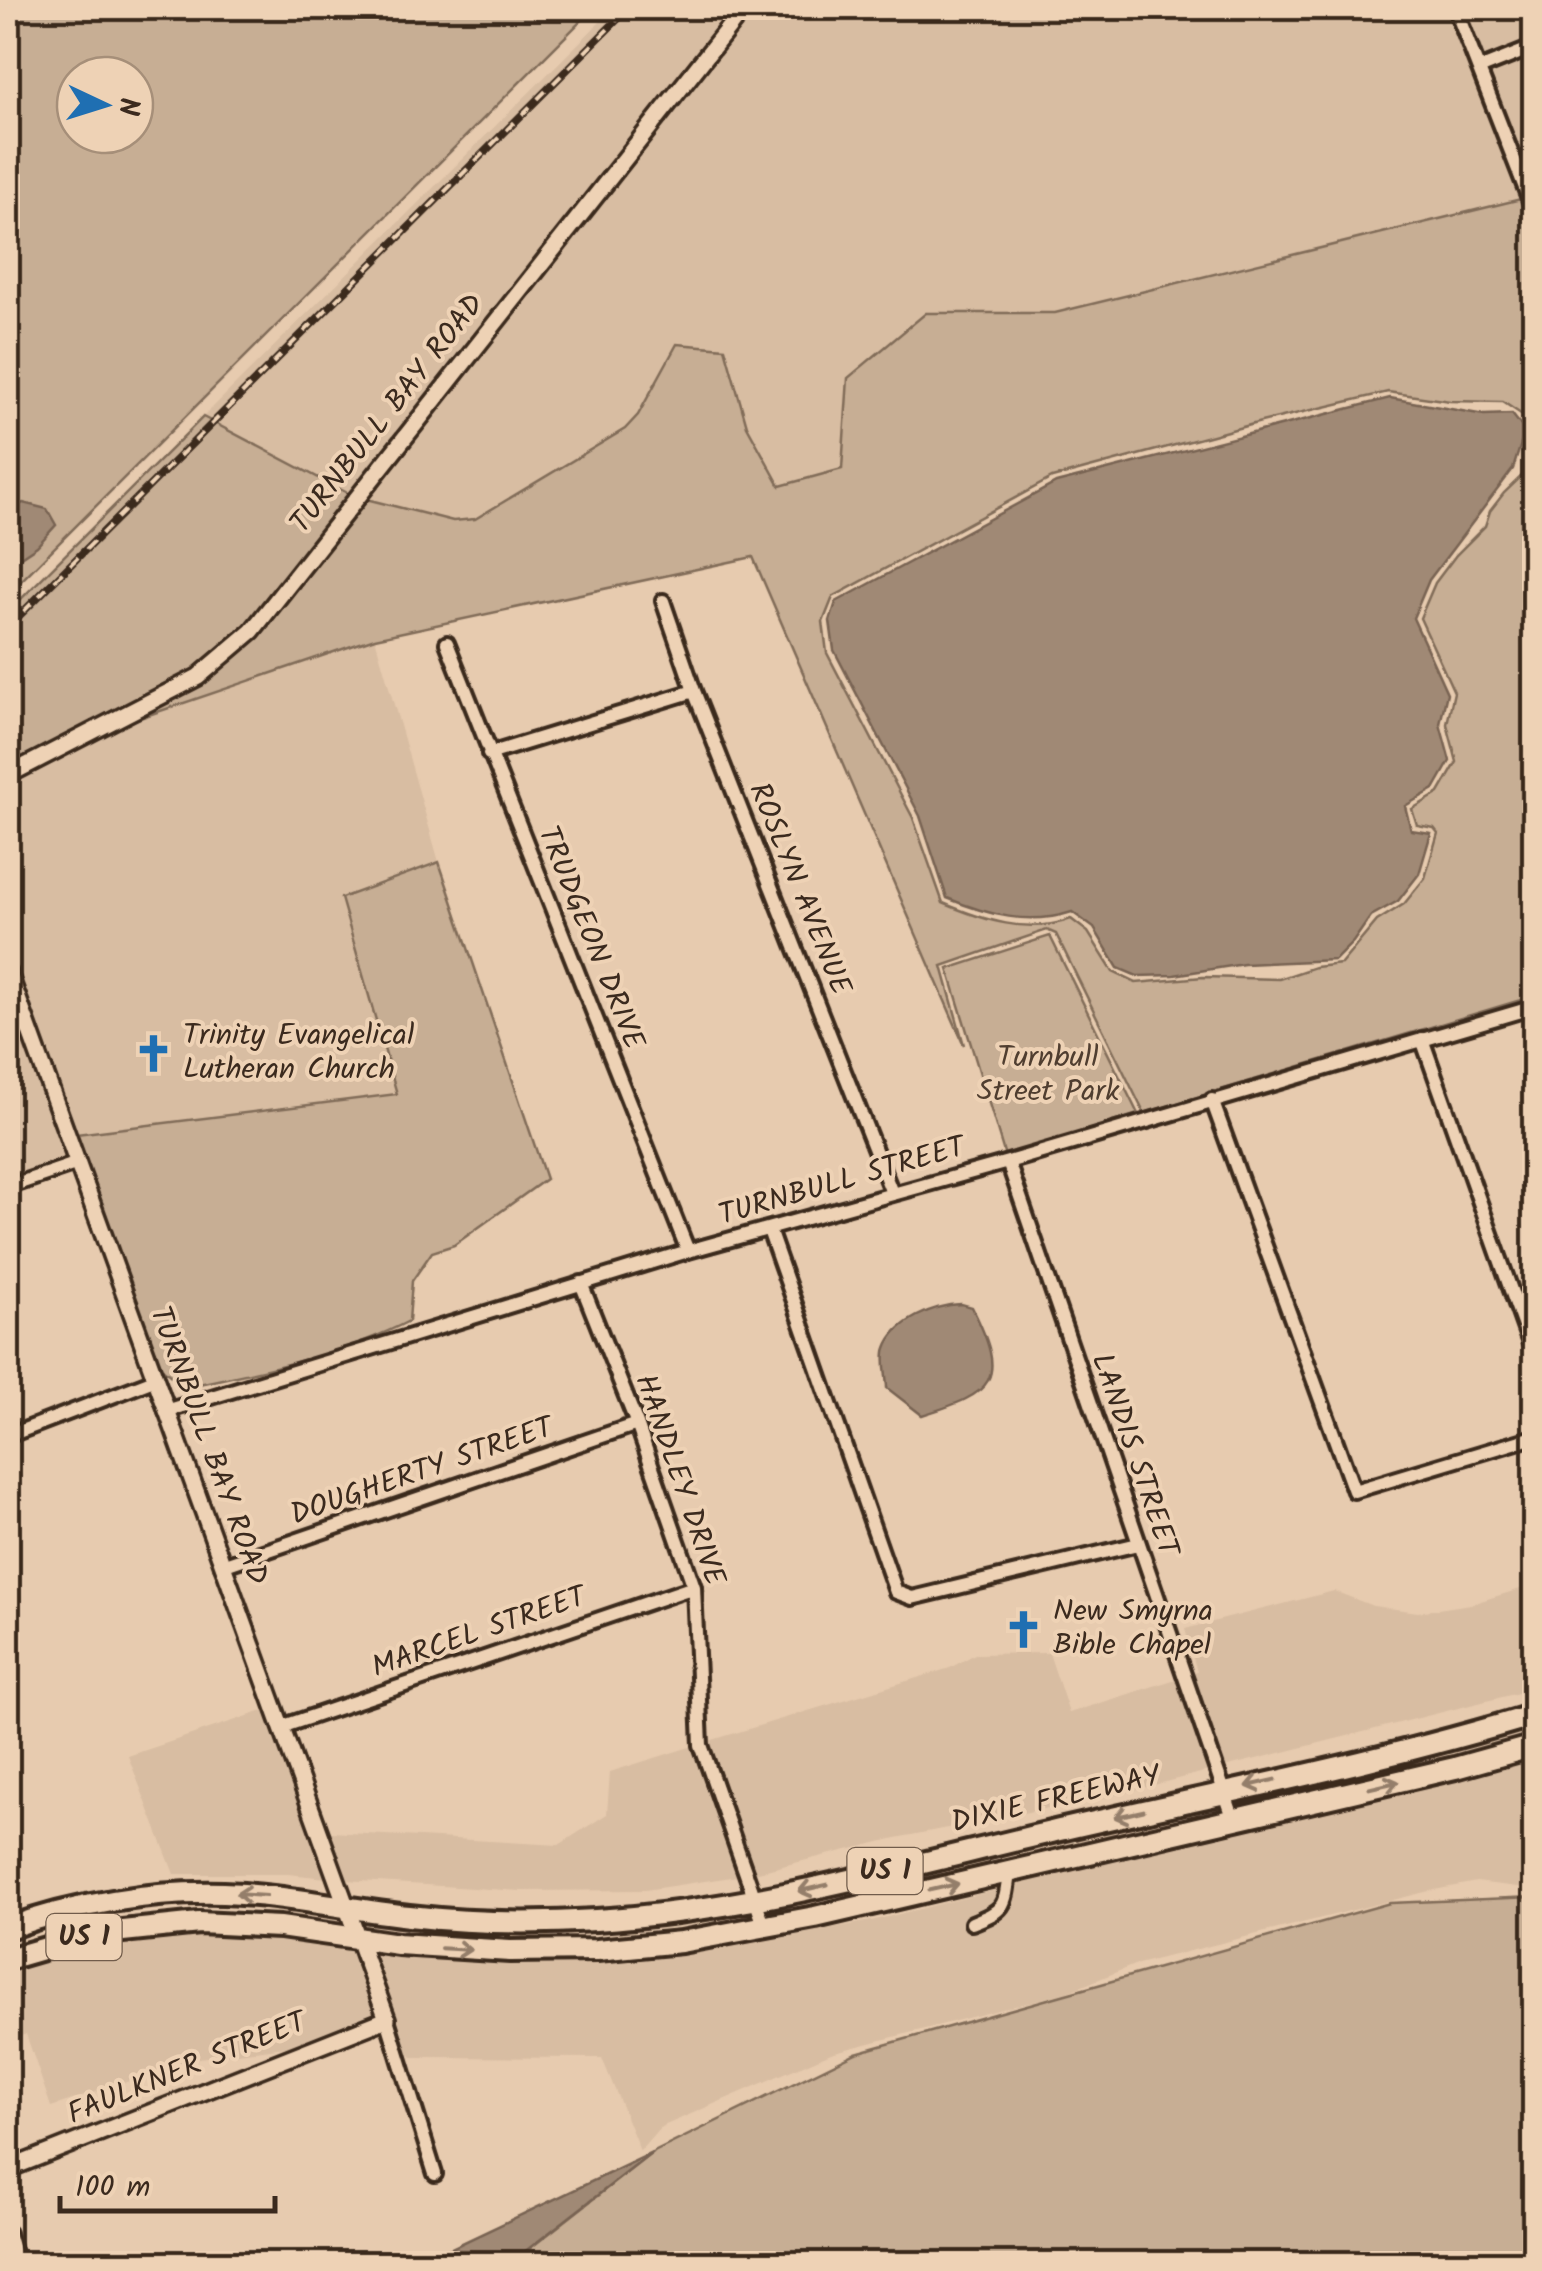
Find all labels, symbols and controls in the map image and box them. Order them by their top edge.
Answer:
north arrow [55,55,155,155]
text: N [104,96,151,117]
street label: TURNBULL BAY ROAD [279,283,497,545]
street label: ROSLYN AVENUE [735,776,864,1004]
street label: TRUDGEON DRIVE [523,819,657,1058]
place label: Trinity Evangelical Lutheran Church [183,1012,414,1094]
church icon: Trinity Evangelical Lutheran Church [132,1032,174,1074]
park label: Turnbull Street Park [977,1034,1120,1116]
street label: TURNBULL STREET [713,1123,974,1240]
street label: TURNBULL BAY ROAD [135,1300,281,1592]
street label: LANDIS STREET [1077,1347,1192,1566]
street label: HANDLEY DRIVE [620,1368,738,1594]
street label: DOUGHERTY STREET [284,1404,563,1539]
street label: MARCEL STREET [365,1573,596,1692]
place label: New Smyrna Bible Chapel [1053,1588,1213,1670]
church icon: New Smyrna Bible Chapel [1002,1608,1044,1650]
street label: DIXIE FREEWAY [947,1752,1167,1847]
one-way arrow [1246,1775,1278,1793]
one-way arrow [1367,1775,1399,1793]
one-way arrow [1114,1806,1146,1824]
road number: US 1 [848,1848,922,1894]
one-way arrow [927,1877,959,1895]
one-way arrow [798,1880,830,1898]
one-way arrow [235,1885,267,1904]
road number: US 1 [46,1914,122,1960]
one-way arrow [439,1940,471,1959]
street label: FAULKNER STREET [60,1998,316,2139]
scale bar [60,2151,275,2213]
text: 100 m [75,2164,150,2212]

